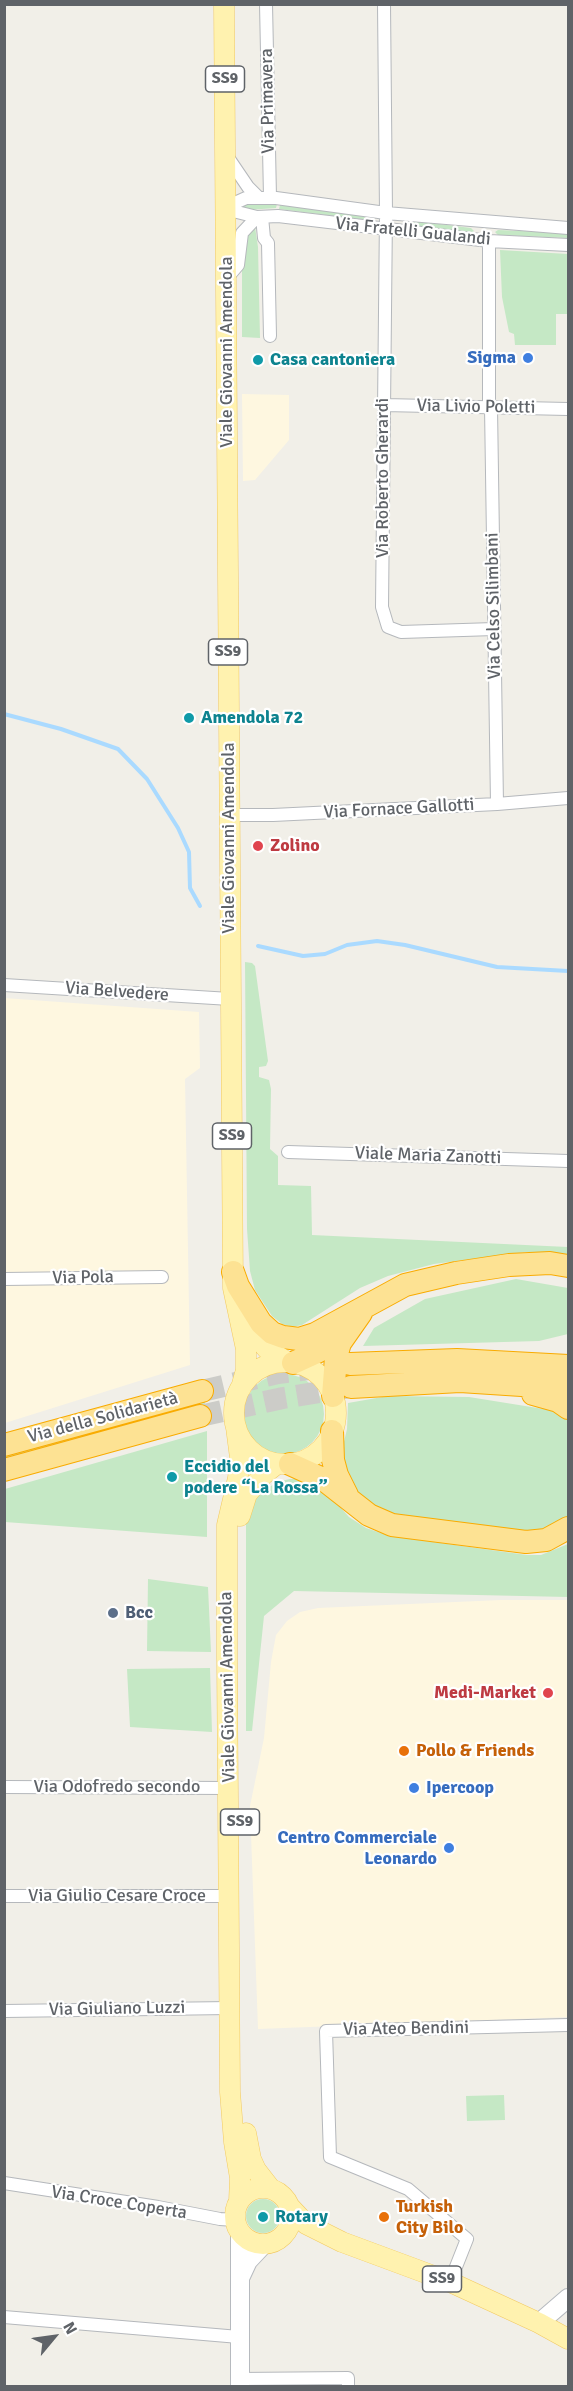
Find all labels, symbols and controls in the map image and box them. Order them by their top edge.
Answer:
street label: Via Primavera [256,48,280,154]
road number: SS9 [206,66,244,92]
street label: Via Fratelli Gualandi [334,213,492,251]
street label: Viale Giovanni Amendola [216,256,238,448]
place label: Sigma [467,347,516,369]
place label: Casa cantoniera [270,349,395,371]
marker: Sigma [521,351,535,365]
marker: Casa cantoniera [251,353,265,367]
street label: Via Livio Poletti [416,395,536,419]
street label: Via Roberto Gherardi [372,398,394,558]
street label: Via Celso Silimbani [482,532,506,680]
road number: SS9 [208,639,248,665]
place label: Amendola 72 [201,707,303,729]
marker: Amendola 72 [182,711,196,725]
street label: Viale Giovanni Amendola [218,742,240,934]
street label: Via Fornace Gallotti [323,794,475,824]
place label: Zolino [270,835,320,857]
marker: Zolino [251,839,265,853]
street label: Via Belvedere [64,978,170,1006]
road number: SS9 [212,1123,252,1149]
street label: Viale Maria Zanotti [354,1143,502,1169]
street label: Via Pola [52,1267,114,1289]
street label: Via della Solidarietà [25,1388,181,1448]
place label: Eccidio del podere “La Rossa” [184,1456,327,1498]
marker: Eccidio del podere “La Rossa” [165,1470,179,1484]
street label: Viale Giovanni Amendola [216,1591,240,1783]
place label: Bcc [125,1602,153,1624]
marker: Bcc [106,1606,120,1620]
place label: Medi-Market [434,1682,536,1704]
marker: Medi-Market [541,1686,555,1700]
place label: Pollo & Friends [416,1740,534,1762]
marker: Pollo & Friends [397,1744,411,1758]
street label: Via Odofredo secondo [34,1776,200,1798]
place label: Ipercoop [426,1777,494,1799]
marker: Ipercoop [407,1781,421,1795]
road number: SS9 [220,1809,260,1835]
place label: Centro Commerciale Leonardo [277,1827,437,1870]
marker: Centro Commerciale Leonardo [442,1841,456,1855]
street label: Via Giulio Cesare Croce [28,1885,206,1907]
street label: Via Giuliano Luzzi [48,1997,186,2021]
street label: Via Ateo Bendini [343,2017,469,2041]
street label: Via Croce Coperta [50,2182,188,2224]
place label: Turkish City Bilo [396,2196,463,2238]
place label: Rotary [275,2206,328,2228]
marker: Rotary [256,2210,270,2224]
marker: Turkish City Bilo [377,2210,391,2224]
road number: SS9 [422,2266,462,2292]
north arrow [24,2307,84,2367]
text: N [58,2319,81,2338]

